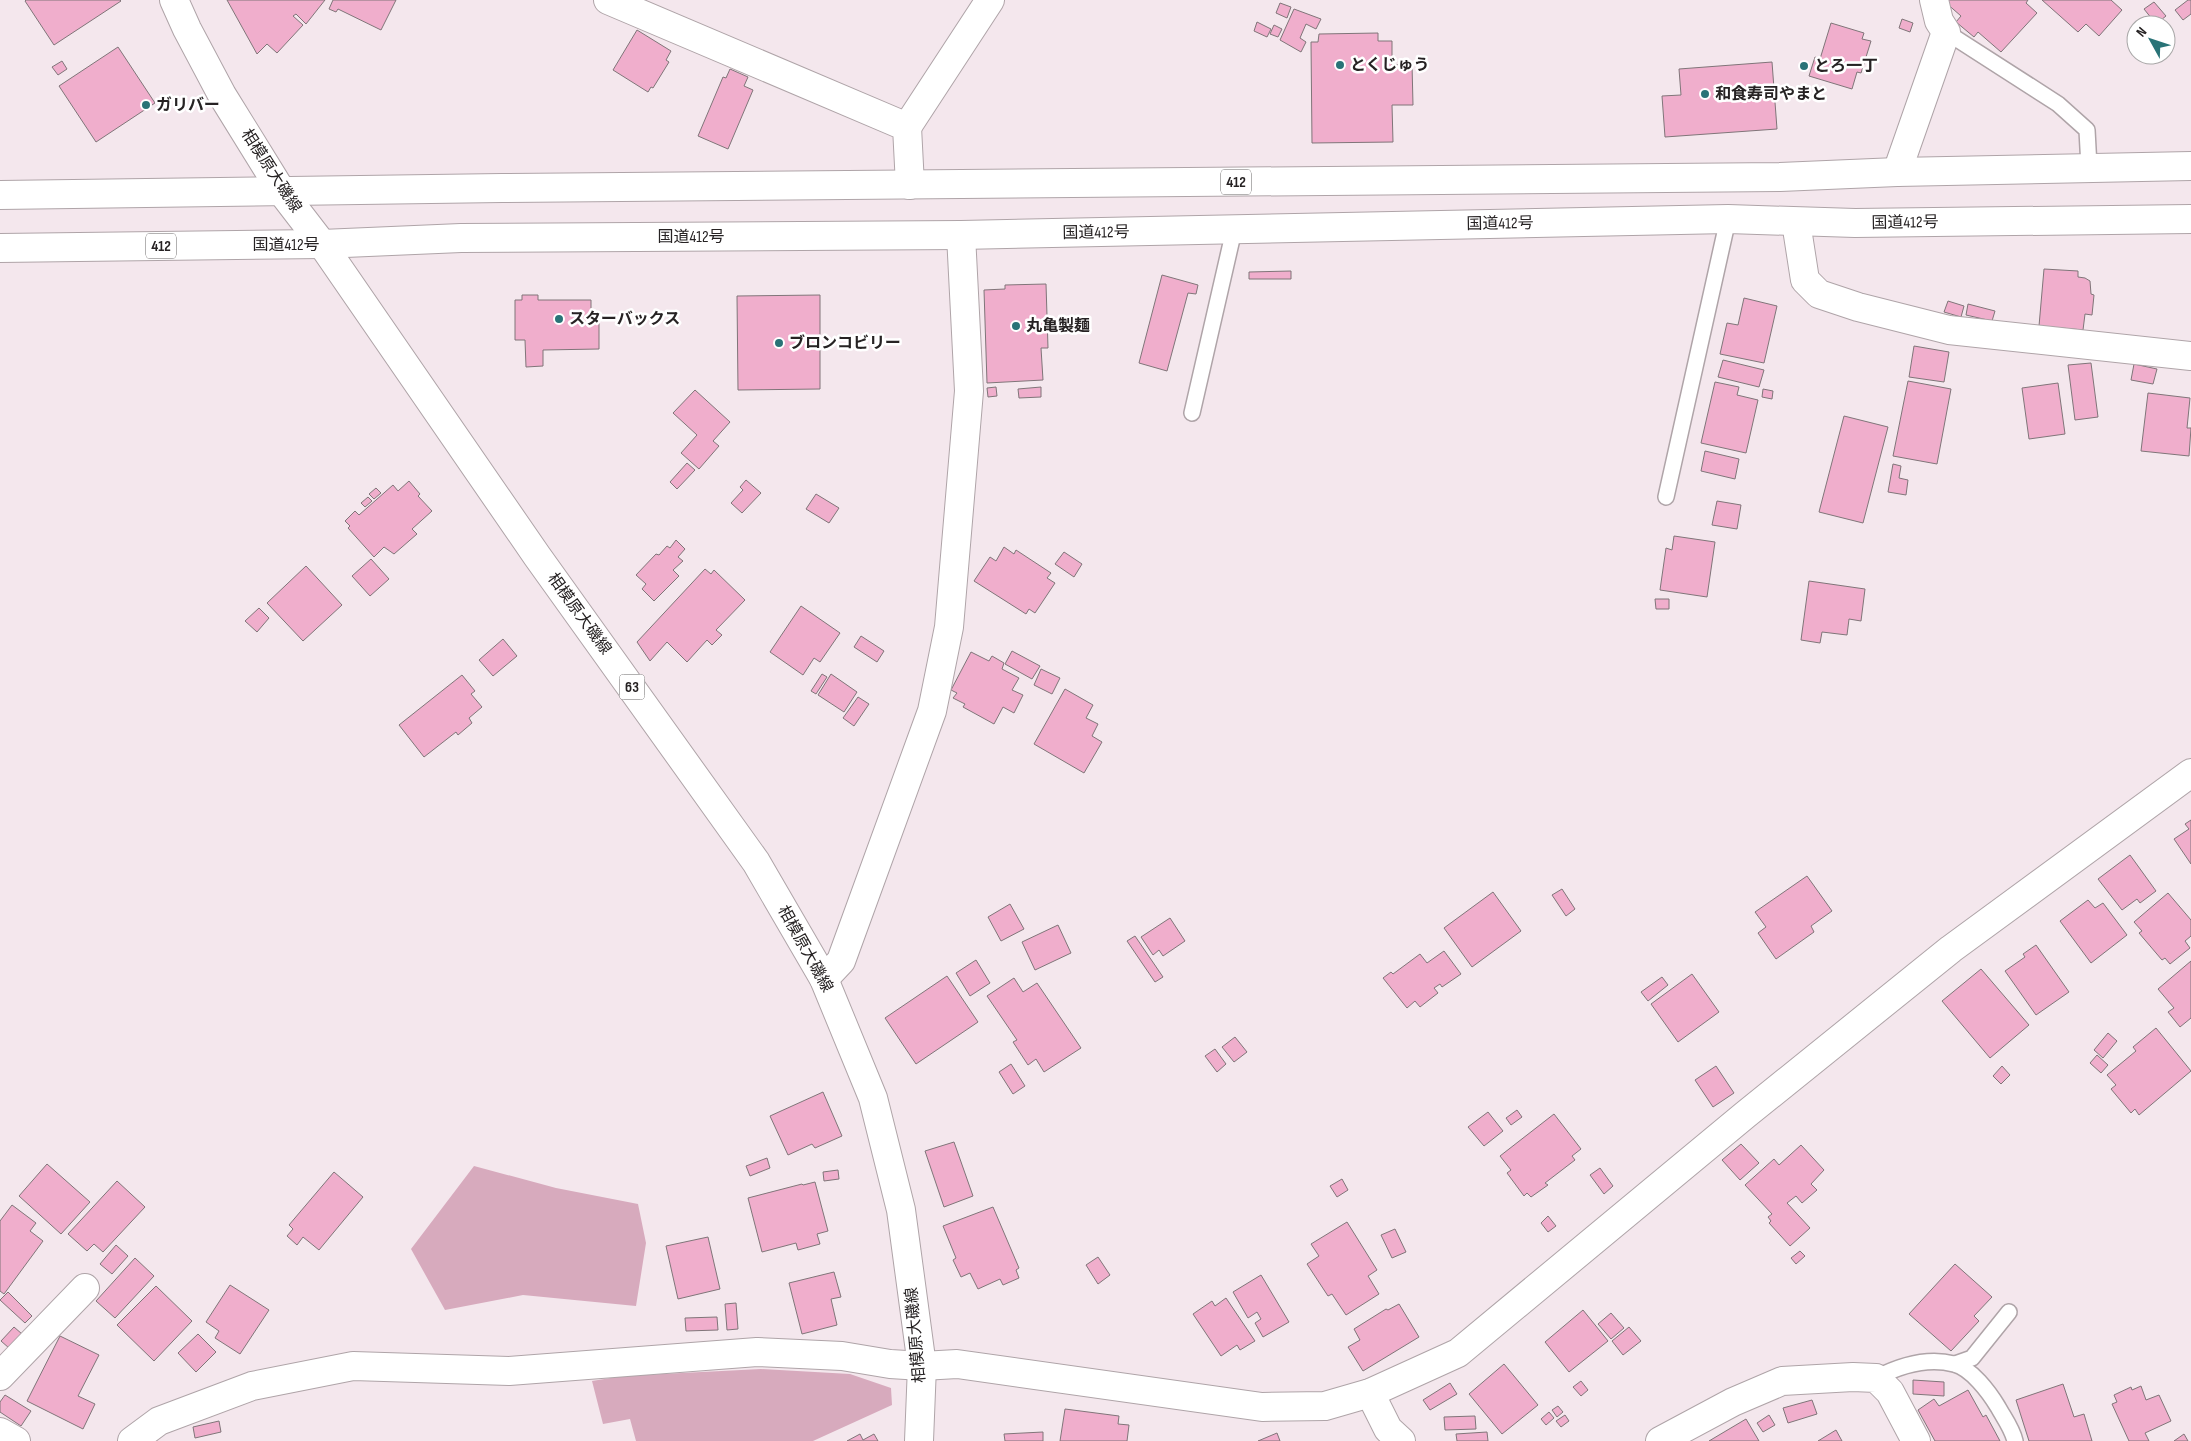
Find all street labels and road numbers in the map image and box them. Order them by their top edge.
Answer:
street label: 相模原大磯線 [237,126,305,216]
road number: 412 [1221,170,1251,194]
street label: 国道412号 [1871,213,1939,233]
street label: 国道412号 [1466,214,1534,234]
street label: 国道412号 [1062,223,1130,243]
street label: 国道412号 [657,228,725,247]
road number: 412 [146,234,176,258]
street label: 国道412号 [252,236,320,255]
street label: 相模原大磯線 [543,570,615,658]
road number: 63 [620,674,644,700]
street label: 相模原大磯線 [773,902,837,996]
street label: 相模原大磯線 [902,1286,930,1384]

